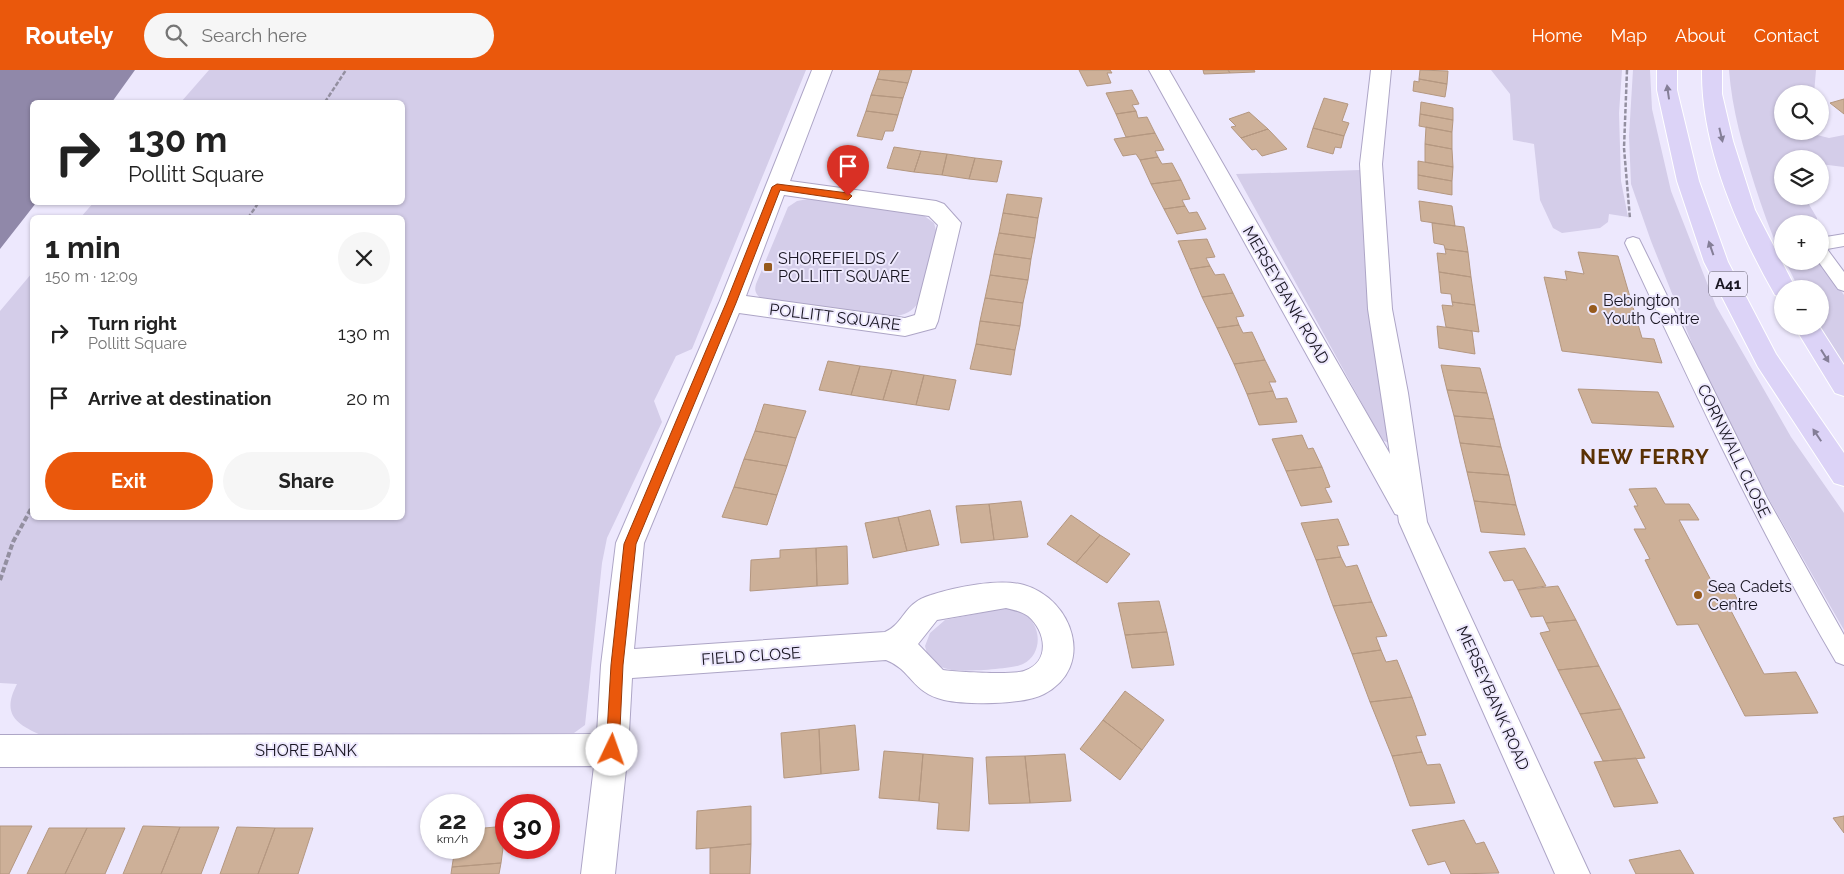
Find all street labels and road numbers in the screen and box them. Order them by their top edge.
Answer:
street label: MERSEYBANK ROAD [1239,223,1333,367]
road number: A41 [1709,272,1747,296]
street label: POLLITT SQUARE [768,300,902,335]
street label: CORNWALL CLOSE [1693,381,1775,521]
street label: MERSEYBANK ROAD [1453,623,1533,773]
street label: FIELD CLOSE [701,643,801,669]
street label: SHORE BANK [255,741,358,760]

